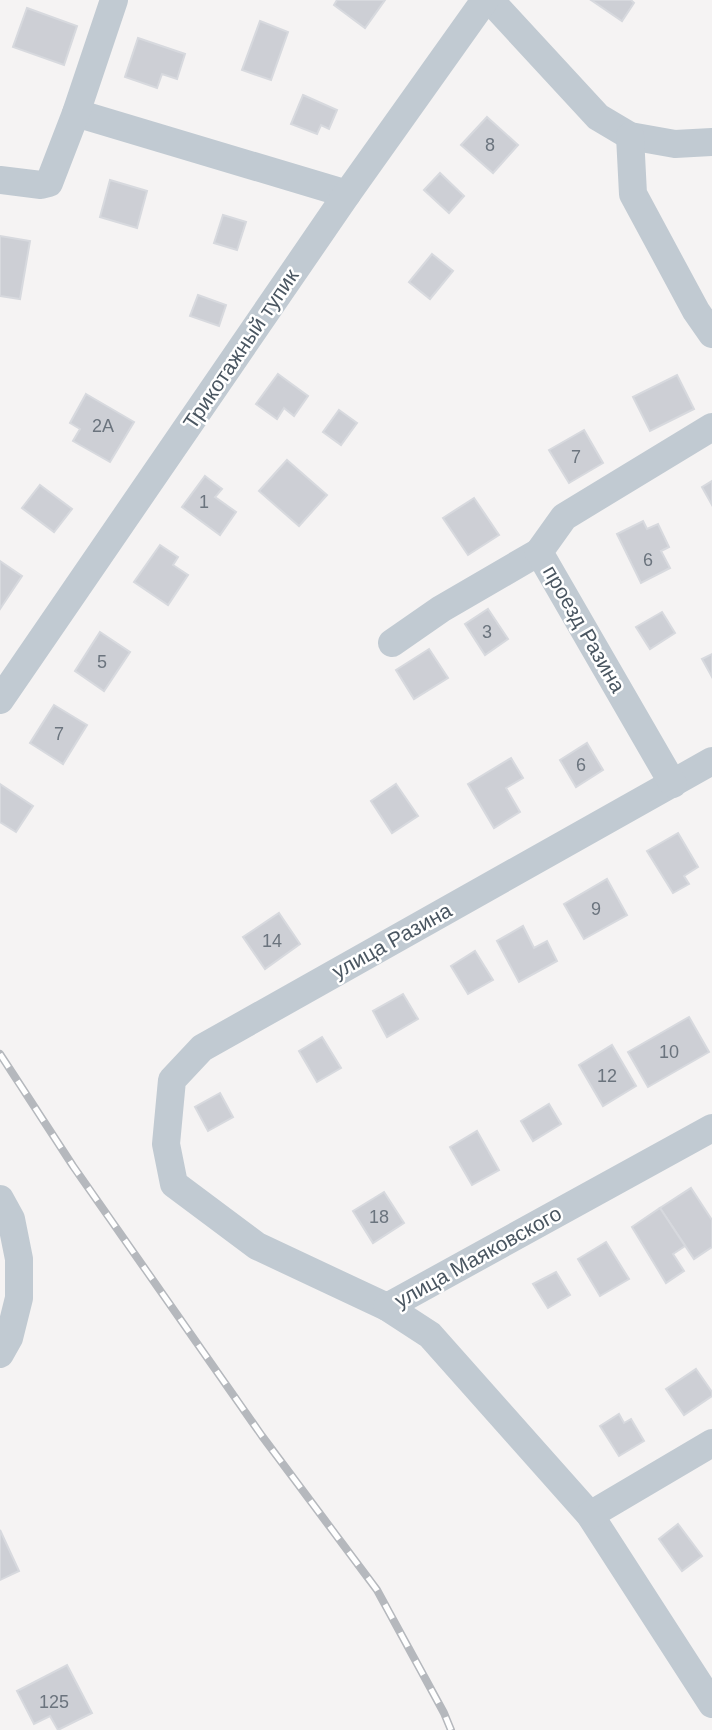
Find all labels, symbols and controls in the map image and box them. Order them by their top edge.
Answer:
house number: 8 [485,135,495,155]
street label: Трикотажный тупик [179,264,303,433]
house number: 2А [92,416,114,436]
house number: 7 [571,447,581,467]
house number: 1 [199,492,209,512]
house number: 6 [643,550,653,570]
street label: проезд Разина [539,561,630,697]
house number: 3 [482,622,492,642]
house number: 5 [97,652,107,672]
house number: 7 [54,724,64,744]
house number: 6 [576,755,586,775]
street label: улица Разина [328,898,456,983]
house number: 9 [591,899,601,919]
house number: 14 [262,931,282,951]
house number: 10 [659,1042,679,1062]
house number: 12 [597,1066,617,1086]
street label: улица Маяковского [390,1201,565,1312]
house number: 18 [369,1207,389,1227]
house number: 125 [39,1692,69,1712]

